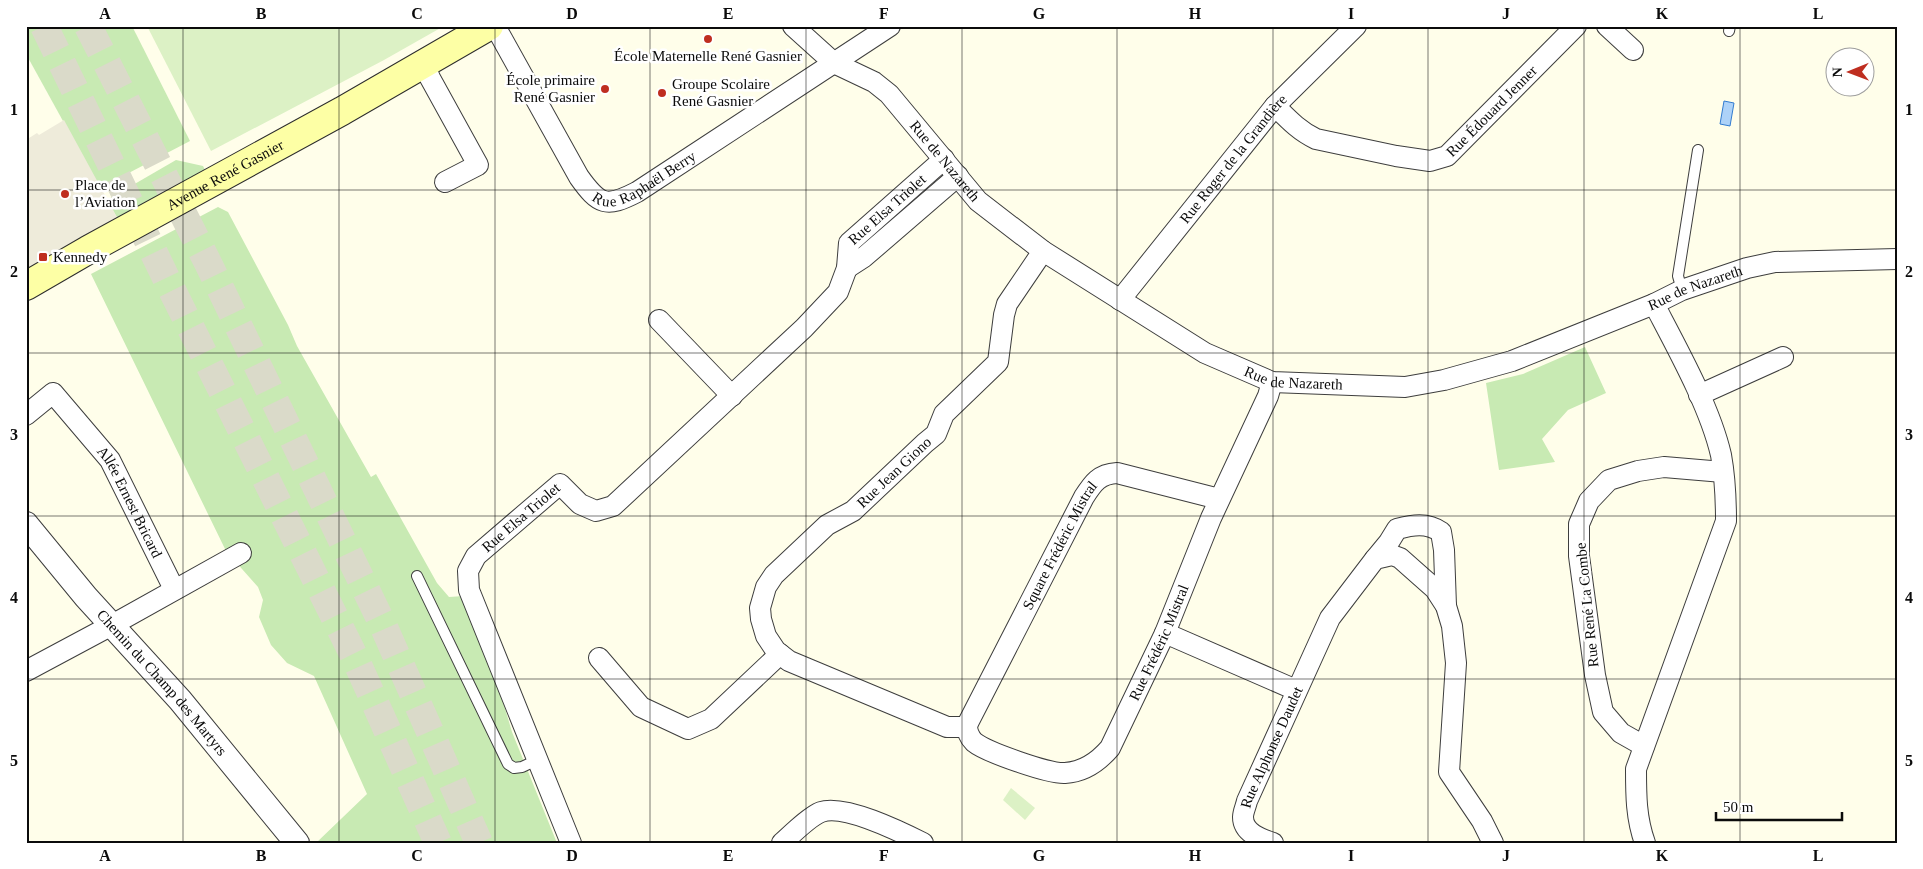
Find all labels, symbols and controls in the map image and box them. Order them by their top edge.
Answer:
text: A [99,5,111,22]
text: B [256,5,267,22]
text: C [411,5,423,22]
text: D [566,5,578,22]
text: E [723,5,733,22]
text: F [879,5,889,22]
text: G [1033,5,1046,22]
text: H [1189,5,1202,22]
text: I [1348,5,1354,22]
text: J [1502,5,1510,22]
text: K [1656,5,1669,22]
text: L [1813,5,1823,22]
marker: École Maternelle René Gasnier [702,33,714,45]
place label: École Maternelle René Gasnier [614,48,802,64]
north arrow [1826,48,1876,98]
street label: Rue Édouard Jenner [1443,62,1540,160]
text: N [1830,67,1845,77]
place label: École primaire René Gasnier [506,72,595,105]
place label: Groupe Scolaire René Gasnier [672,76,770,109]
marker: École primaire René Gasnier [599,83,611,95]
marker: Groupe Scolaire René Gasnier [656,87,668,99]
street label: Rue Roger de la Grandière [1177,91,1290,226]
text: 1 [10,101,18,118]
text: 1 [1905,101,1913,118]
street label: Rue de Nazareth [907,118,983,205]
street label: Avenue René Gasnier [164,137,286,213]
street label: Rue Raphaël Berry [589,147,699,210]
street label: Rue Elsa Triolet [845,171,930,248]
place label: Place de l’Aviation [75,177,136,210]
marker: Place de l’Aviation [59,188,71,200]
place label: Kennedy [53,249,108,265]
marker: Kennedy [37,251,49,263]
street label: Rue de Nazareth [1646,262,1745,314]
text: 2 [10,263,18,280]
text: 2 [1905,263,1913,280]
street label: Rue de Nazareth [1242,363,1343,393]
text: 3 [10,426,18,443]
text: 3 [1905,426,1913,443]
street label: Rue Jean Giono [854,433,934,511]
street label: Allée Ernest Bricard [94,443,165,561]
street label: Square Frédéric Mistral [1020,478,1100,612]
street label: Rue Elsa Triolet [479,479,564,555]
street label: Rue René La Combe [1572,541,1602,668]
street label: Rue Frédéric Mistral [1126,582,1191,703]
text: 4 [10,589,18,606]
text: 4 [1905,589,1913,606]
street label: Chemin du Champ des Martyrs [94,607,230,759]
street label: Rue Alphonse Daudet [1238,683,1306,810]
text: 5 [10,752,18,769]
text: 5 [1905,752,1913,769]
scale bar [1716,789,1842,821]
text: 50 m [1723,799,1754,815]
text: A [99,847,111,864]
text: B [256,847,267,864]
text: C [411,847,423,864]
text: D [566,847,578,864]
text: E [723,847,733,864]
text: F [879,847,889,864]
text: G [1033,847,1046,864]
text: H [1189,847,1202,864]
text: I [1348,847,1354,864]
text: J [1502,847,1510,864]
text: K [1656,847,1669,864]
text: L [1813,847,1823,864]

